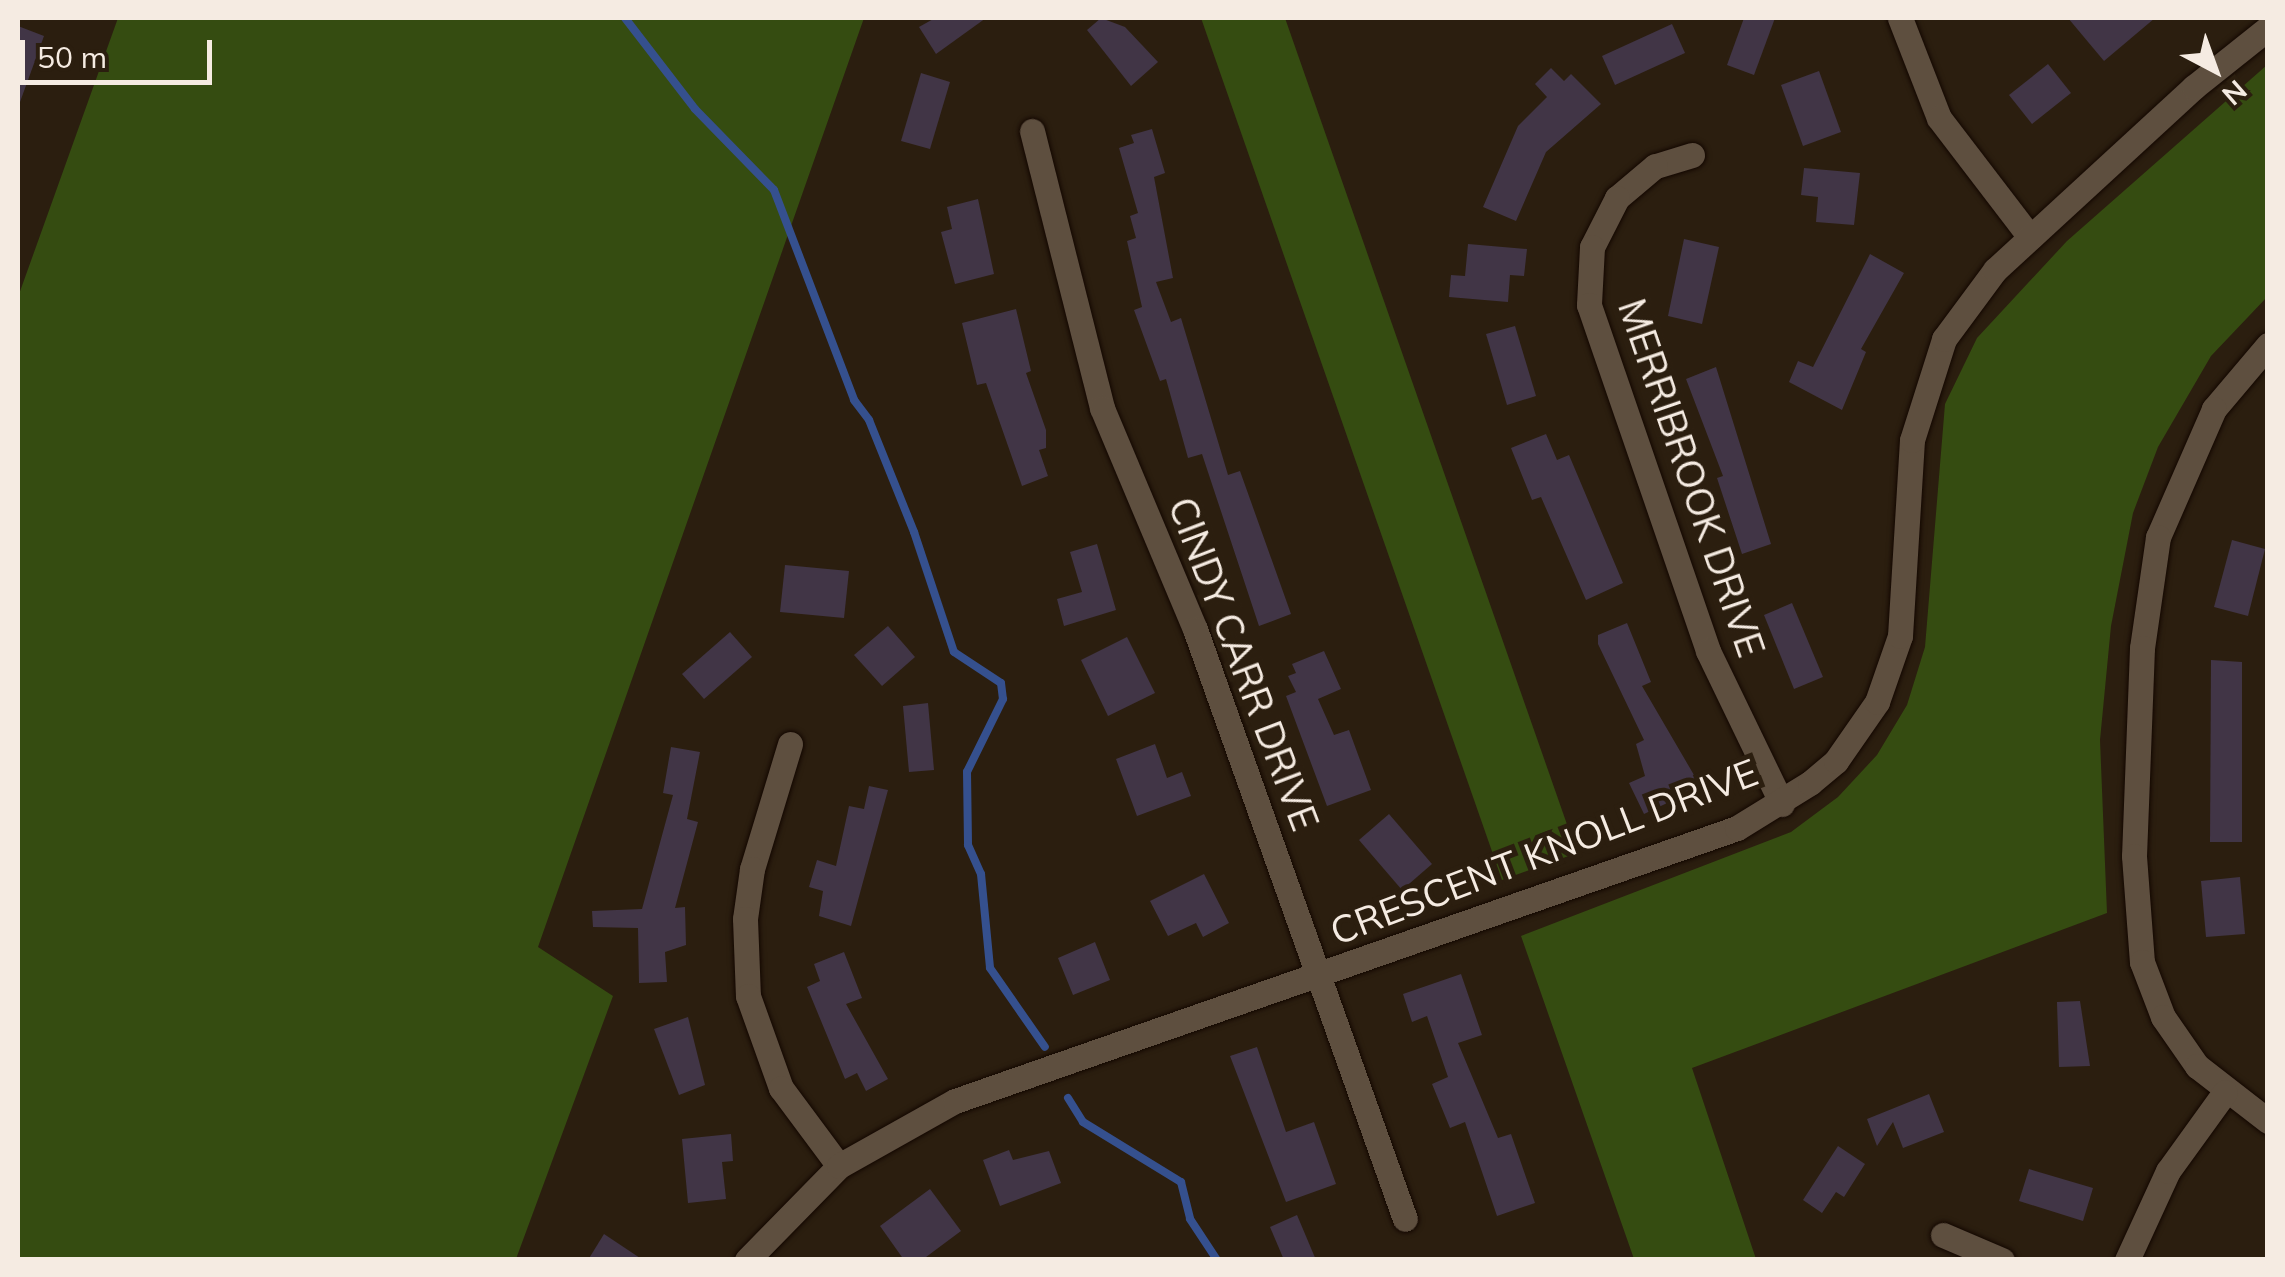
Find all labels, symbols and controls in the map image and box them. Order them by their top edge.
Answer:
scale bar [25,20,218,82]
north arrow [2165,20,2265,120]
text: 50 m [37,38,107,76]
text: N [2216,73,2254,113]
street label: MERRIBROOK DRIVE [1608,293,1774,663]
street label: CINDY CARR DRIVE [1158,491,1328,837]
street label: CRESCENT KNOLL DRIVE [1324,749,1764,955]

